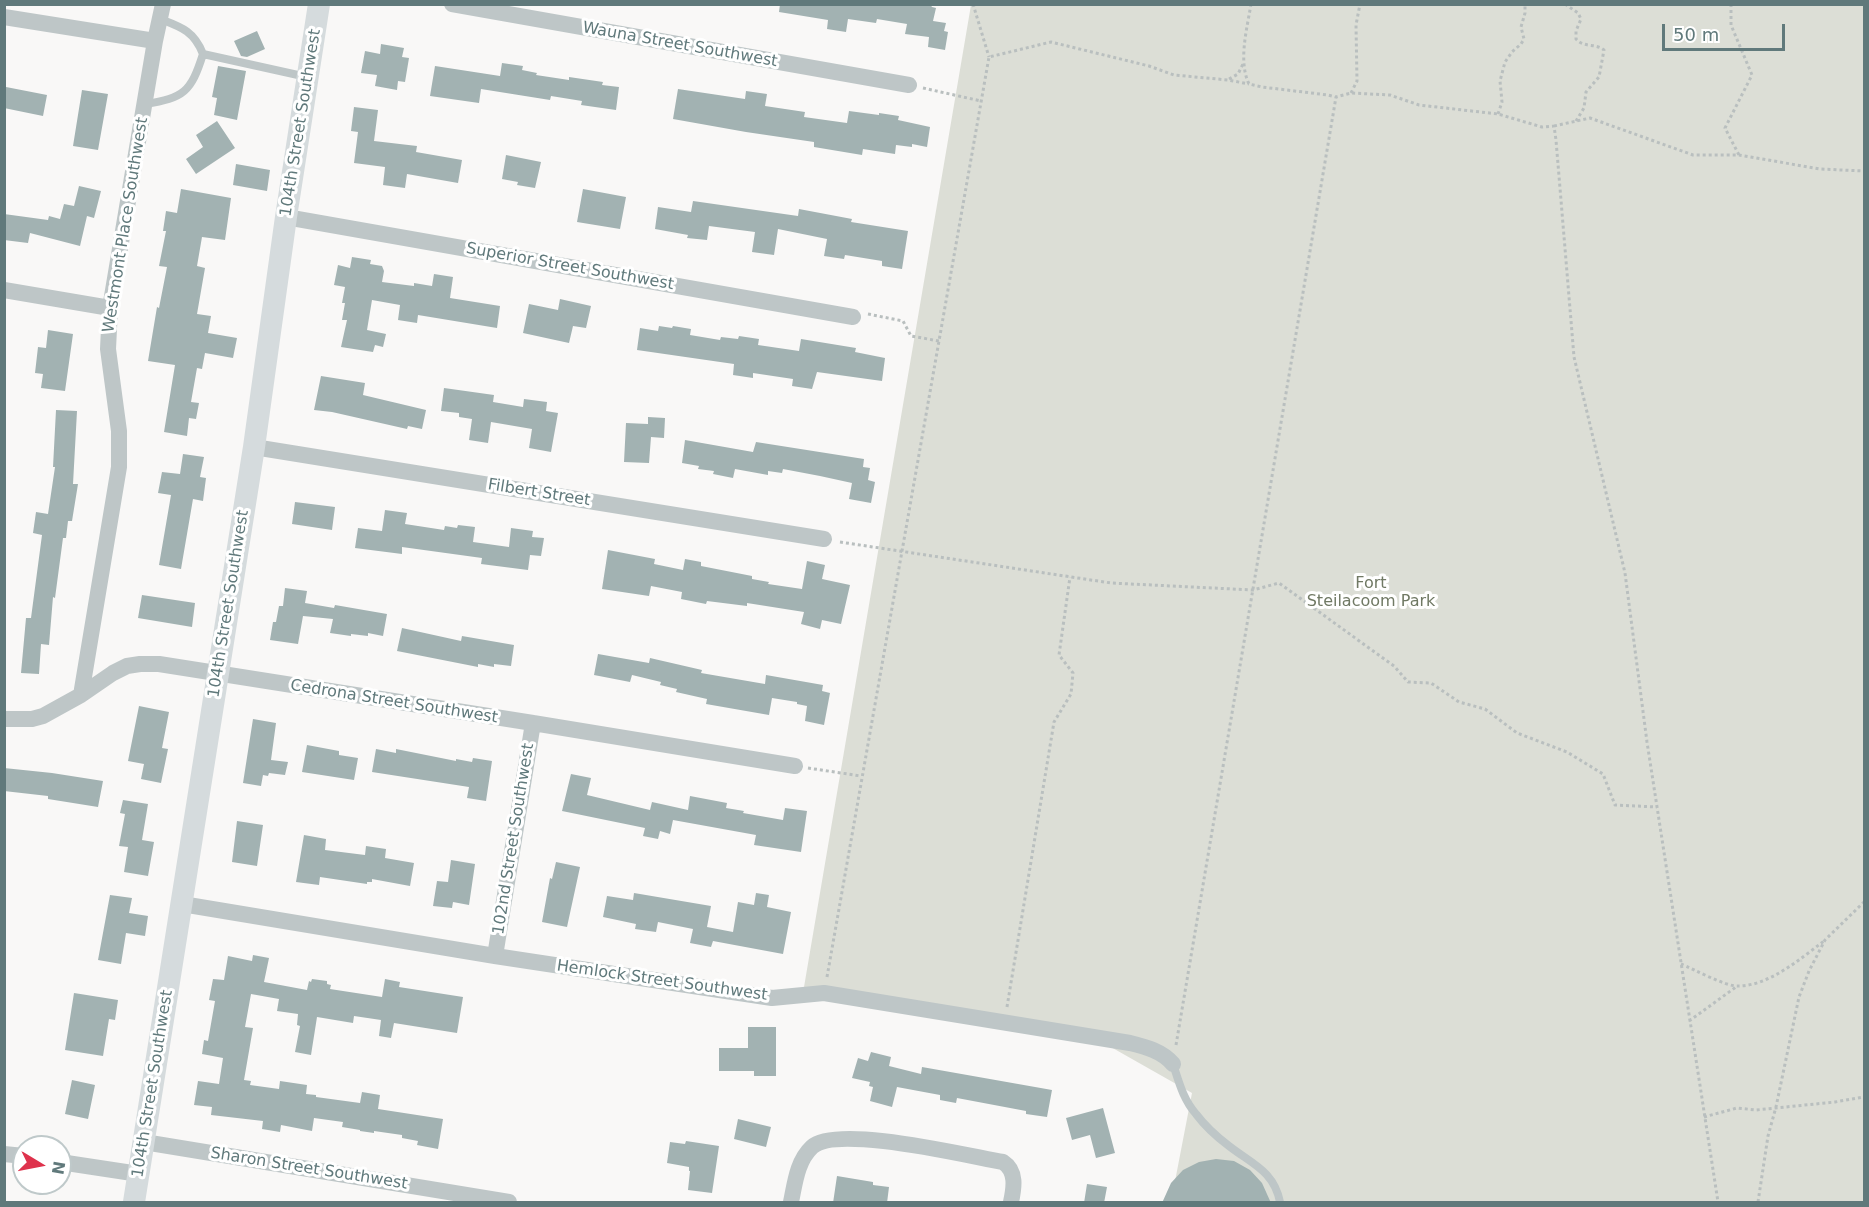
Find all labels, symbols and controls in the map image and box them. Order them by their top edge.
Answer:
scale bar [1665,12,1788,50]
street label: Wauna Street Southwest [581,18,779,72]
text: 50 m [1673,24,1719,45]
street label: 104th Street Southwest [277,28,325,218]
street label: Westmont Place Southwest [99,116,153,334]
street label: Superior Street Southwest [465,239,675,295]
street label: Filbert Street [486,475,592,511]
street label: 104th Street Southwest [205,509,253,699]
park label: Fort Steilacoom Park [1307,574,1435,612]
street label: Cedrona Street Southwest [289,676,499,728]
street label: 102nd Street Southwest [489,742,539,936]
street label: Hemlock Street Southwest [555,957,769,1005]
street label: 104th Street Southwest [129,989,177,1179]
north arrow [12,1135,72,1195]
street label: Sharon Street Southwest [209,1144,409,1194]
text: N [48,1160,69,1176]

